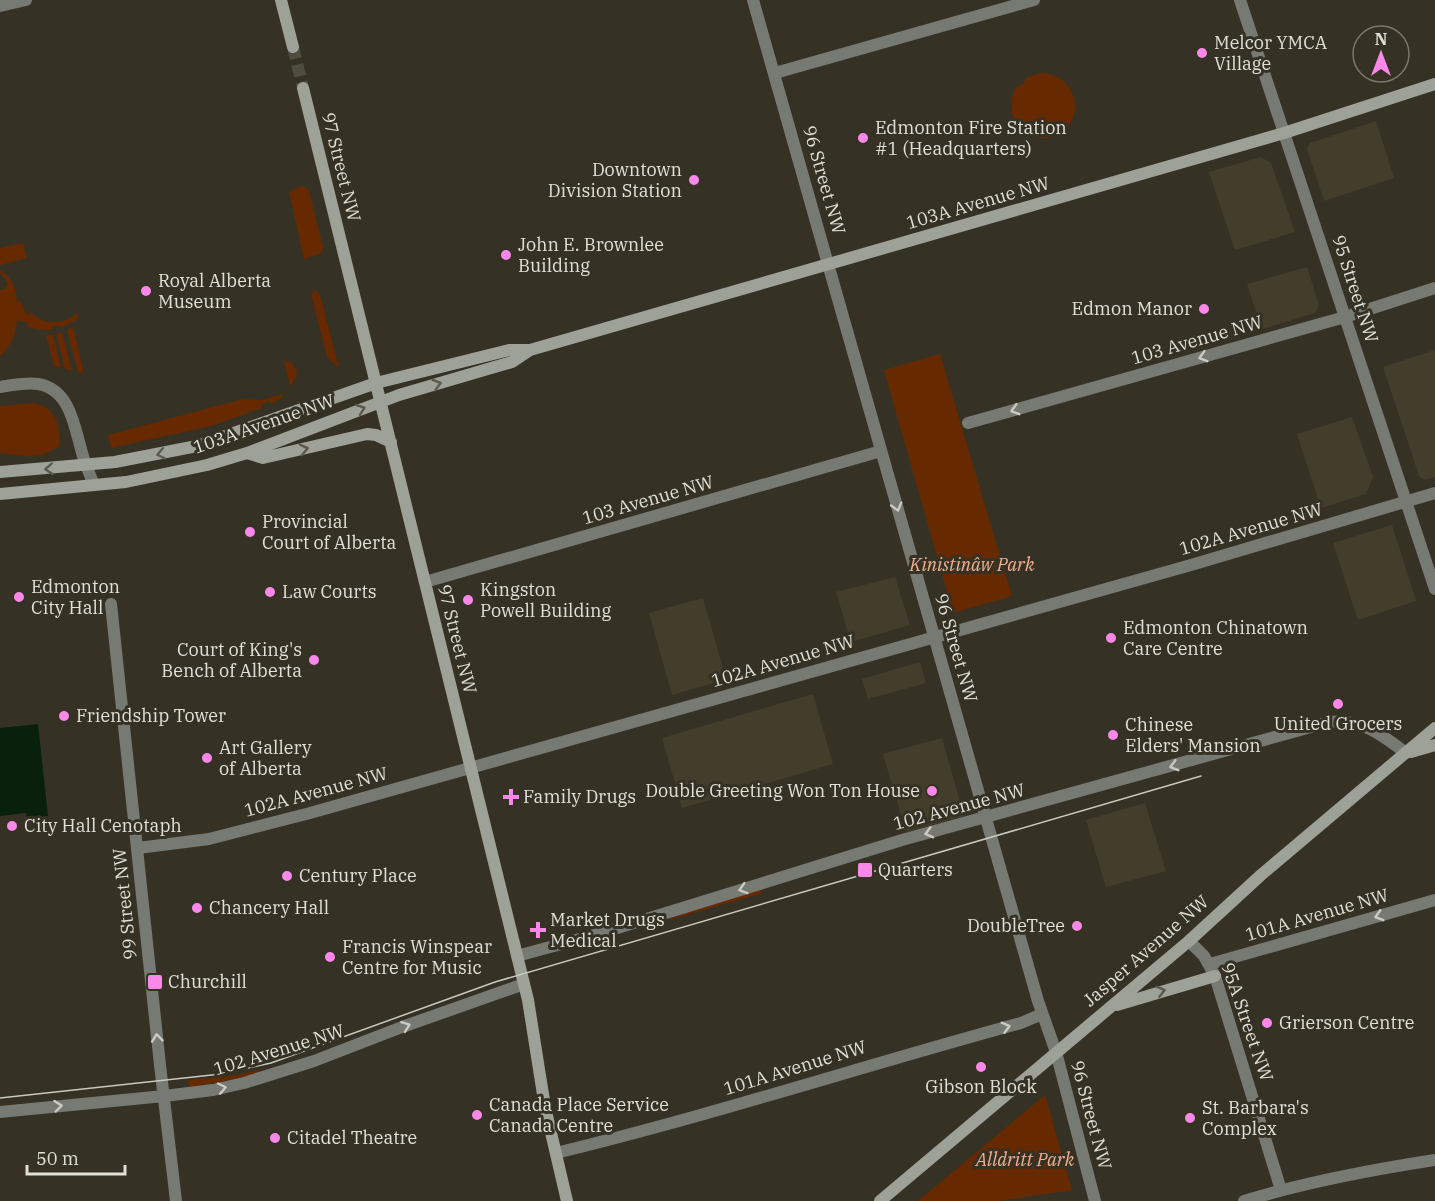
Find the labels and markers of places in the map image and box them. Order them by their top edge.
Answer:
place label: Melcor YMCA Village [1214,31,1328,75]
marker: Melcor YMCA Village [1195,46,1209,60]
place label: Edmonton Fire Station #1 (Headquarters) [875,116,1067,160]
marker: Edmonton Fire Station #1 (Headquarters) [856,131,870,145]
place label: Downtown Division Station [548,158,682,202]
marker: Downtown Division Station [687,173,701,187]
place label: John E. Brownlee Building [518,233,664,277]
marker: John E. Brownlee Building [499,248,513,262]
place label: Royal Alberta Museum [158,269,271,313]
marker: Royal Alberta Museum [139,284,153,298]
place label: Edmon Manor [1072,297,1192,320]
marker: Edmon Manor [1197,302,1211,316]
place label: Provincial Court of Alberta [262,510,397,554]
marker: Provincial Court of Alberta [243,525,257,539]
place label: Edmonton City Hall [31,575,120,619]
place label: Kingston Powell Building [480,578,612,622]
place label: Law Courts [282,580,377,603]
marker: Law Courts [263,585,277,599]
marker: Edmonton City Hall [12,590,26,604]
marker: Kingston Powell Building [461,593,475,607]
place label: Edmonton Chinatown Care Centre [1123,616,1308,660]
marker: Edmonton Chinatown Care Centre [1104,631,1118,645]
place label: Court of King's Bench of Alberta [161,638,302,682]
marker: Court of King's Bench of Alberta [307,653,321,667]
marker: United Grocers [1331,697,1345,711]
place label: Friendship Tower [76,704,226,727]
marker: Friendship Tower [57,709,71,723]
place label: United Grocers [1274,712,1402,735]
place label: Chinese Elders' Mansion [1125,713,1261,757]
marker: Chinese Elders' Mansion [1106,728,1120,742]
place label: Art Gallery of Alberta [219,736,312,780]
marker: Art Gallery of Alberta [200,751,214,765]
place label: Double Greeting Won Ton House [645,779,920,802]
marker: Double Greeting Won Ton House [925,784,939,798]
place label: Family Drugs [523,785,636,808]
marker: Family Drugs [504,790,518,804]
place label: City Hall Cenotaph [24,814,182,837]
marker: City Hall Cenotaph [5,819,19,833]
place label: Quarters [878,858,953,881]
marker: Quarters [856,861,874,879]
place label: Century Place [299,864,417,887]
marker: Century Place [280,869,294,883]
place label: Chancery Hall [209,896,329,919]
marker: Chancery Hall [190,901,204,915]
place label: Market Drugs Medical [550,908,665,952]
place label: DoubleTree [967,914,1065,937]
marker: DoubleTree [1070,919,1084,933]
marker: Market Drugs Medical [531,923,545,937]
place label: Francis Winspear Centre for Music [342,935,492,979]
marker: Francis Winspear Centre for Music [323,950,337,964]
place label: Churchill [168,970,247,993]
marker: Churchill [146,973,164,991]
place label: Grierson Centre [1279,1011,1415,1034]
marker: Grierson Centre [1260,1016,1274,1030]
marker: Gibson Block [974,1060,988,1074]
place label: Gibson Block [925,1075,1037,1098]
place label: Canada Place Service Canada Centre [489,1093,669,1137]
place label: St. Barbara's Complex [1202,1096,1309,1140]
marker: Canada Place Service Canada Centre [470,1108,484,1122]
marker: St. Barbara's Complex [1183,1111,1197,1125]
place label: Citadel Theatre [287,1126,417,1149]
marker: Citadel Theatre [268,1131,282,1145]

